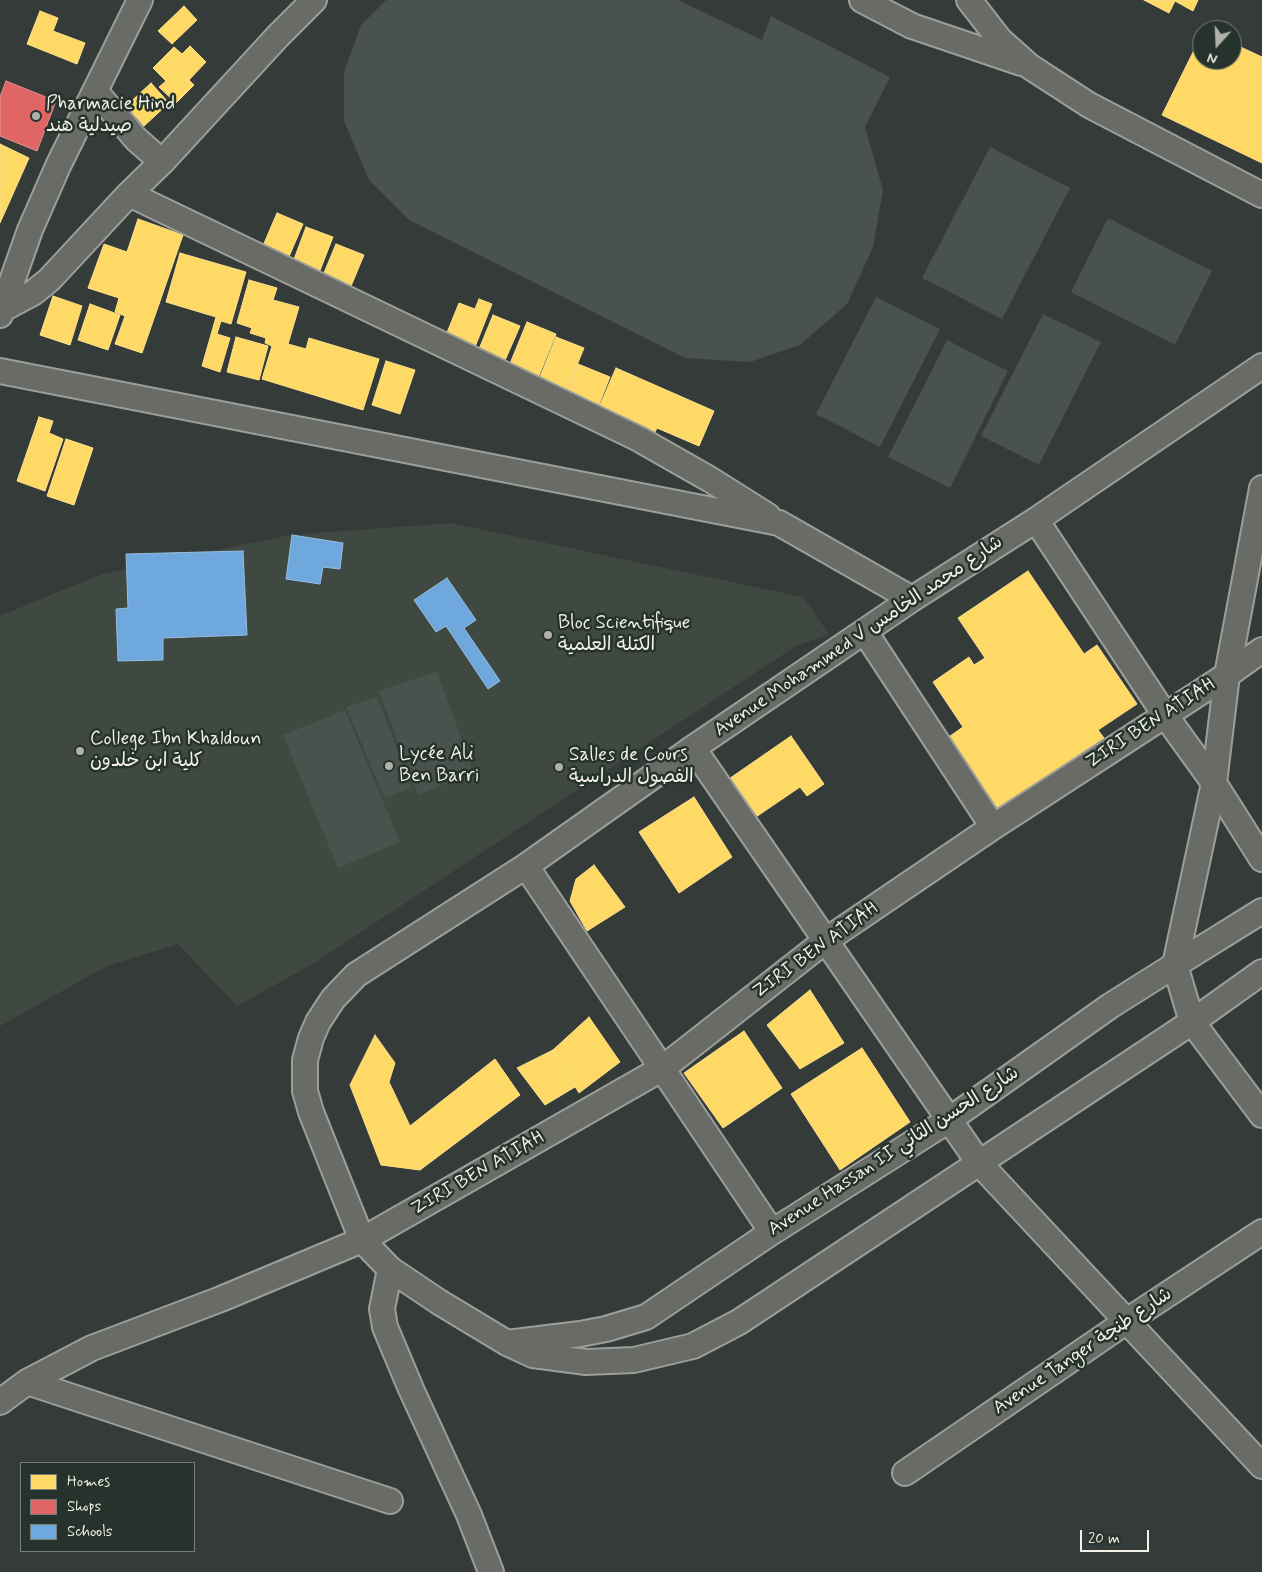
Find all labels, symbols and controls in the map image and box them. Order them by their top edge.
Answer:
north arrow [1192,20,1242,70]
text: N [1205,48,1220,68]
place label: Pharmacie Hind صيدلية هند [46,94,175,138]
marker: Pharmacie Hind صيدلية هند [30,110,42,122]
street label: Avenue Mohammed V شارع محمد الخامس [710,532,1008,742]
place label: Bloc Scientifique الكتلة العلمية [558,613,690,657]
marker: Bloc Scientifique الكتلة العلمية [542,629,554,641]
street label: ZIRI BEN ATIAH [1082,674,1220,774]
place label: College Ibn Khaldoun كلية ابن خلدون [90,729,262,773]
place label: Lycée Ali Ben Barri [399,744,479,788]
marker: College Ibn Khaldoun كلية ابن خلدون [74,745,86,757]
place label: Salles de Cours الفصول الدراسية [569,745,694,789]
marker: Lycée Ali Ben Barri [383,760,395,772]
marker: Salles de Cours الفصول الدراسية [553,761,565,773]
street label: ZIRI BEN ATIAH [749,898,883,1004]
street label: Avenue Hassan II شارع الحسن الثاني [764,1062,1024,1242]
street label: ZIRI BEN ATIAH [408,1127,548,1221]
street label: Avenue Tanger شارع طنجة [989,1284,1177,1420]
legend [20,1462,195,1552]
text: Homes [67,1472,110,1492]
text: Shops [67,1497,101,1517]
scale bar [1082,1520,1151,1552]
text: Schools [67,1522,113,1542]
text: 20 m [1088,1529,1120,1549]

